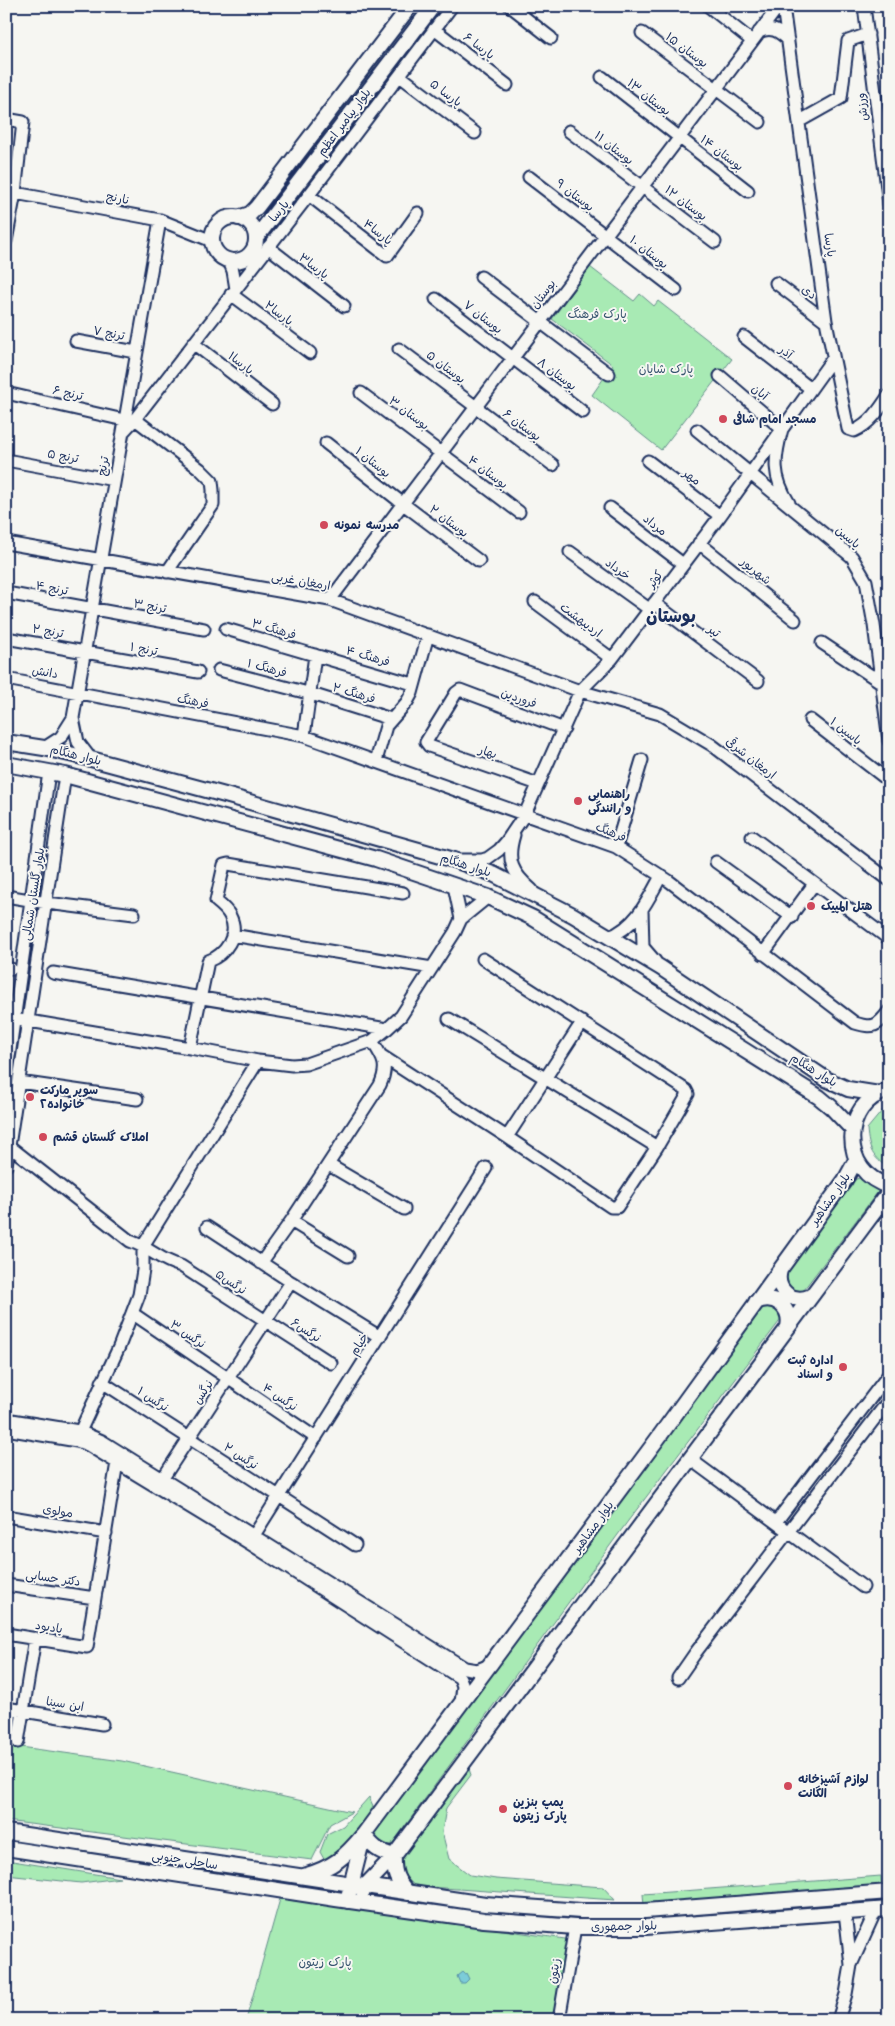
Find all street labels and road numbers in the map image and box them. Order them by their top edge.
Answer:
street label: پارسا ۶ [460,29,498,63]
street label: بوستان ۱۵ [662,29,712,71]
street label: بوستان ۱۳ [624,75,674,119]
street label: پارسا ۵ [427,76,465,110]
street label: بلوار پیامبر اعظم [313,85,375,160]
street label: ورزش [852,92,872,122]
street label: بوستان ۱۱ [591,128,637,168]
street label: بوستان ۱۴ [697,131,747,175]
street label: بوستان ۹ [553,175,597,215]
street label: بوستان ۱۲ [661,182,711,224]
street label: نارنج [105,188,131,209]
street label: پارسا [265,197,293,225]
street label: پارسا۴ [360,216,396,248]
street label: بوستان ۱۰ [626,232,672,272]
street label: پارسا [820,232,840,258]
street label: پارسا۳ [296,249,332,283]
street label: بوستان [527,276,559,312]
street label: دی [798,281,820,303]
street label: پارسا۲ [261,297,297,329]
street label: بوستان ۷ [460,297,506,337]
street label: ترنج ۷ [92,322,127,345]
street label: آذر [775,341,797,363]
street label: بوستان ۵ [423,347,469,387]
street label: پارسا۱ [225,348,257,378]
street label: بوستان ۸ [534,354,580,394]
street label: آبان [748,380,773,404]
street label: ترنج ۶ [51,382,85,405]
street label: بوستان ۳ [386,393,432,433]
street label: بوستان ۶ [500,405,544,445]
street label: بوستان ۱ [352,443,394,481]
street label: ترنج ۵ [46,445,81,468]
street label: بوستان ۴ [465,452,511,492]
street label: ترنج [93,455,114,477]
street label: مهر [679,465,704,489]
street label: بوستان ۲ [426,501,472,541]
street label: مرداد [640,511,670,539]
street label: یاسین [832,522,864,552]
street label: شهریور [737,553,775,588]
street label: خرداد [602,554,634,584]
street label: کوثر [643,567,667,592]
street label: ارمغان غربی [270,568,332,594]
street label: ترنج ۴ [34,577,70,600]
street label: ترنج ۳ [132,595,168,618]
street label: اردیبهشت [557,599,605,641]
street label: فرهنگ ۳ [250,615,298,643]
street label: ترنج ۲ [31,620,65,643]
street label: تیر [704,620,724,641]
street label: ترنج ۱ [129,639,160,660]
street label: فرهنگ ۴ [344,642,392,670]
street label: فرهنگ ۱ [245,655,289,681]
street label: دانش [31,662,59,682]
street label: فرهنگ ۲ [331,679,377,707]
street label: فروردین [499,684,539,712]
street label: فرهنگ [176,690,210,712]
street label: یاسین ۱ [827,714,865,748]
street label: ارمغان شرقی [723,733,779,783]
street label: بلوار هنگام [49,741,103,770]
street label: بهار [476,741,499,763]
street label: فرهنگ [593,818,629,846]
street label: بلوار گلستان شمالی [18,846,48,942]
street label: بلوار هنگام [439,849,493,882]
street label: بلوار هنگام [787,1049,840,1091]
street label: بلوار مشاهیر [805,1169,854,1229]
street label: نرگس۵ [212,1266,250,1298]
street label: نرگس۶ [288,1314,324,1346]
street label: نرگس ۳ [167,1316,209,1352]
street label: خیام [346,1330,373,1359]
street label: نرگس [189,1377,217,1407]
street label: نرگس ۴ [259,1379,301,1415]
street label: نرگس ۱ [134,1383,172,1415]
street label: نرگس ۲ [221,1439,261,1473]
street label: بلوار مشاهیر [568,1498,617,1557]
street label: مولوی [42,1500,74,1522]
street label: دکتر حسابی [25,1566,81,1590]
street label: یادبود [34,1617,64,1637]
street label: ابن سینا [45,1693,85,1715]
street label: ساحلی جنوبی [151,1847,219,1873]
street label: بلوار جمهوری [591,1917,657,1935]
street label: زیتون [544,1957,564,1985]

